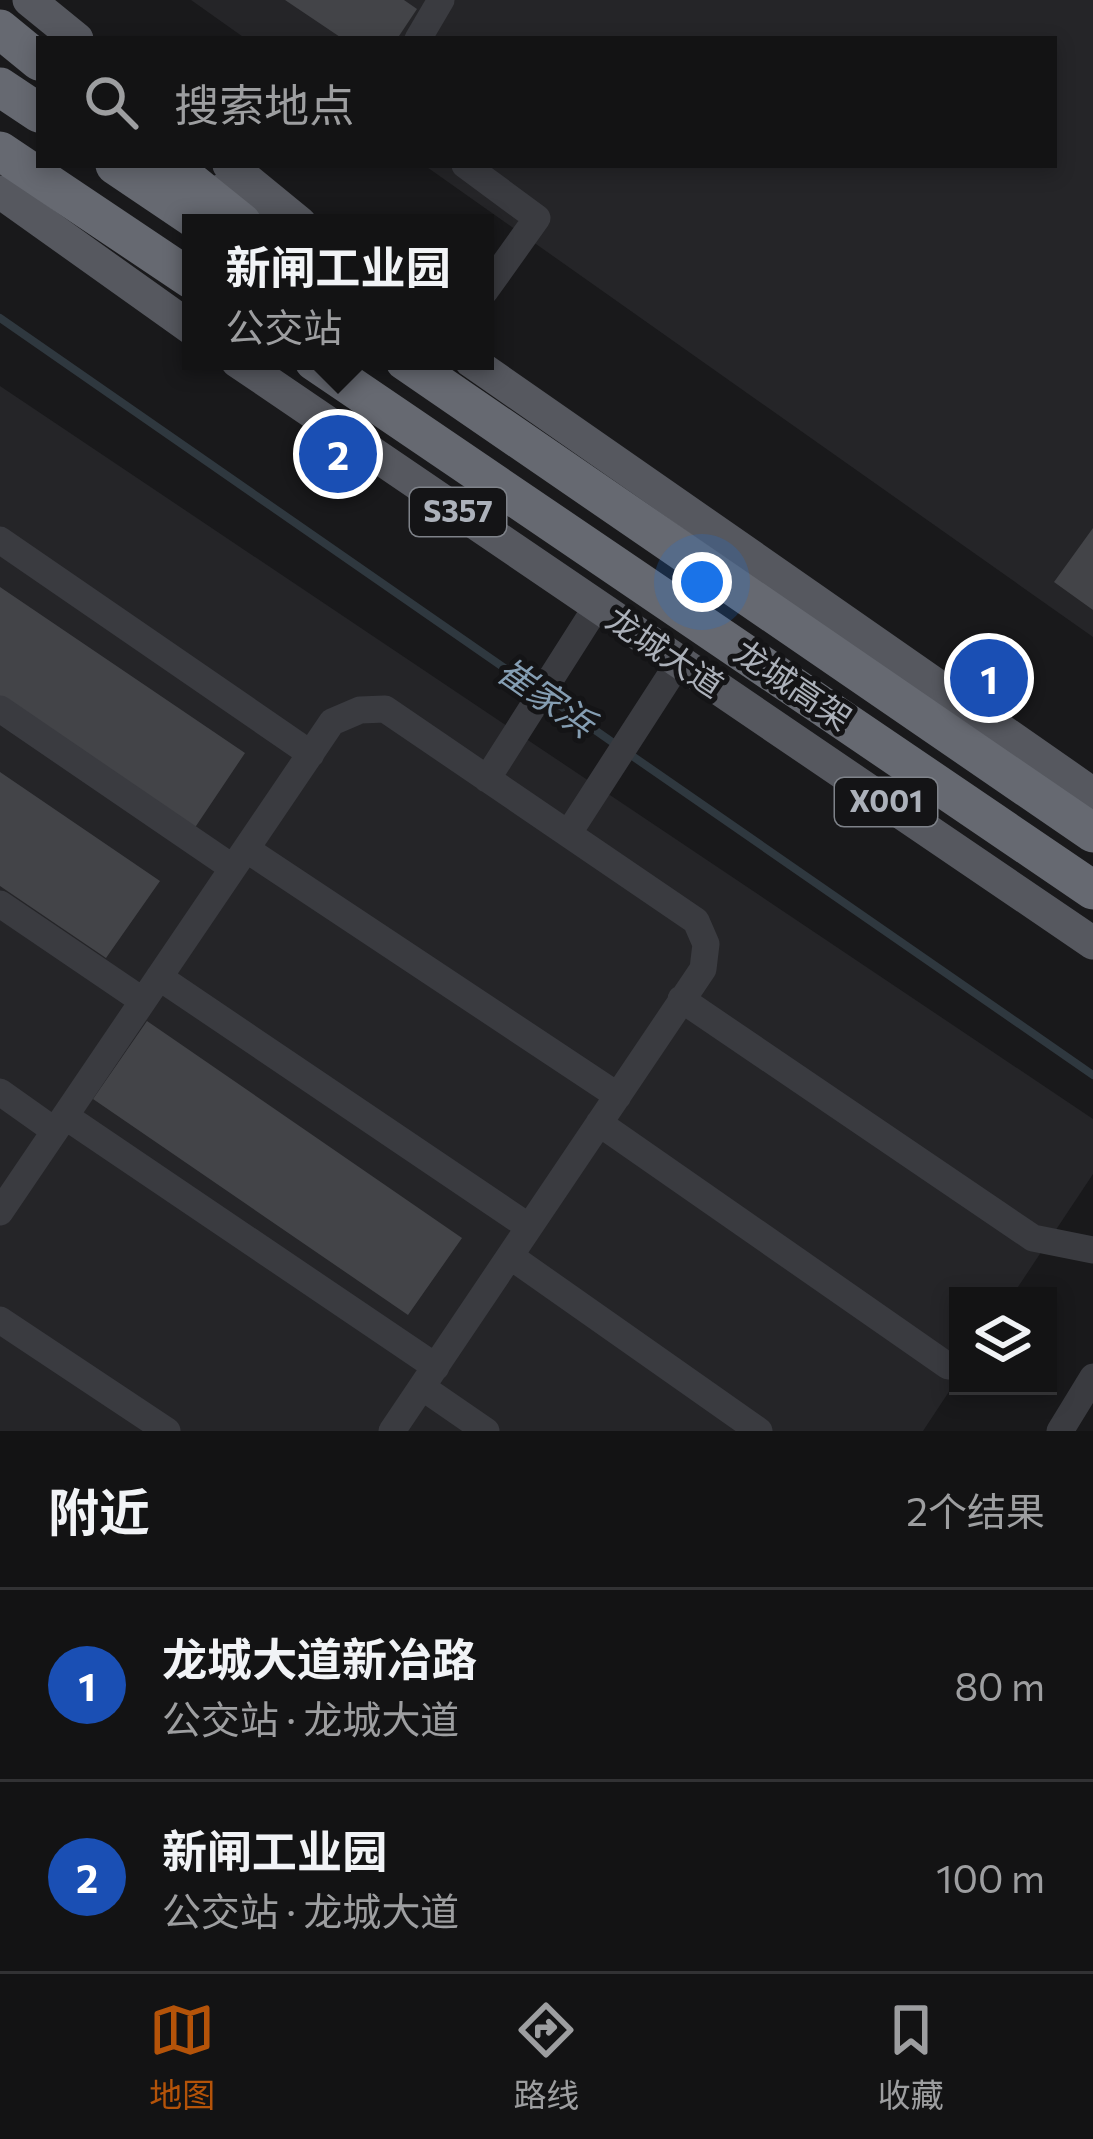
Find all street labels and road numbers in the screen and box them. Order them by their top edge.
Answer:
road number: S357 [410,488,506,536]
street label: 龙城大道 [600,597,732,705]
street label: 龙城高架 [728,630,860,738]
road number: X001 [835,778,937,826]

